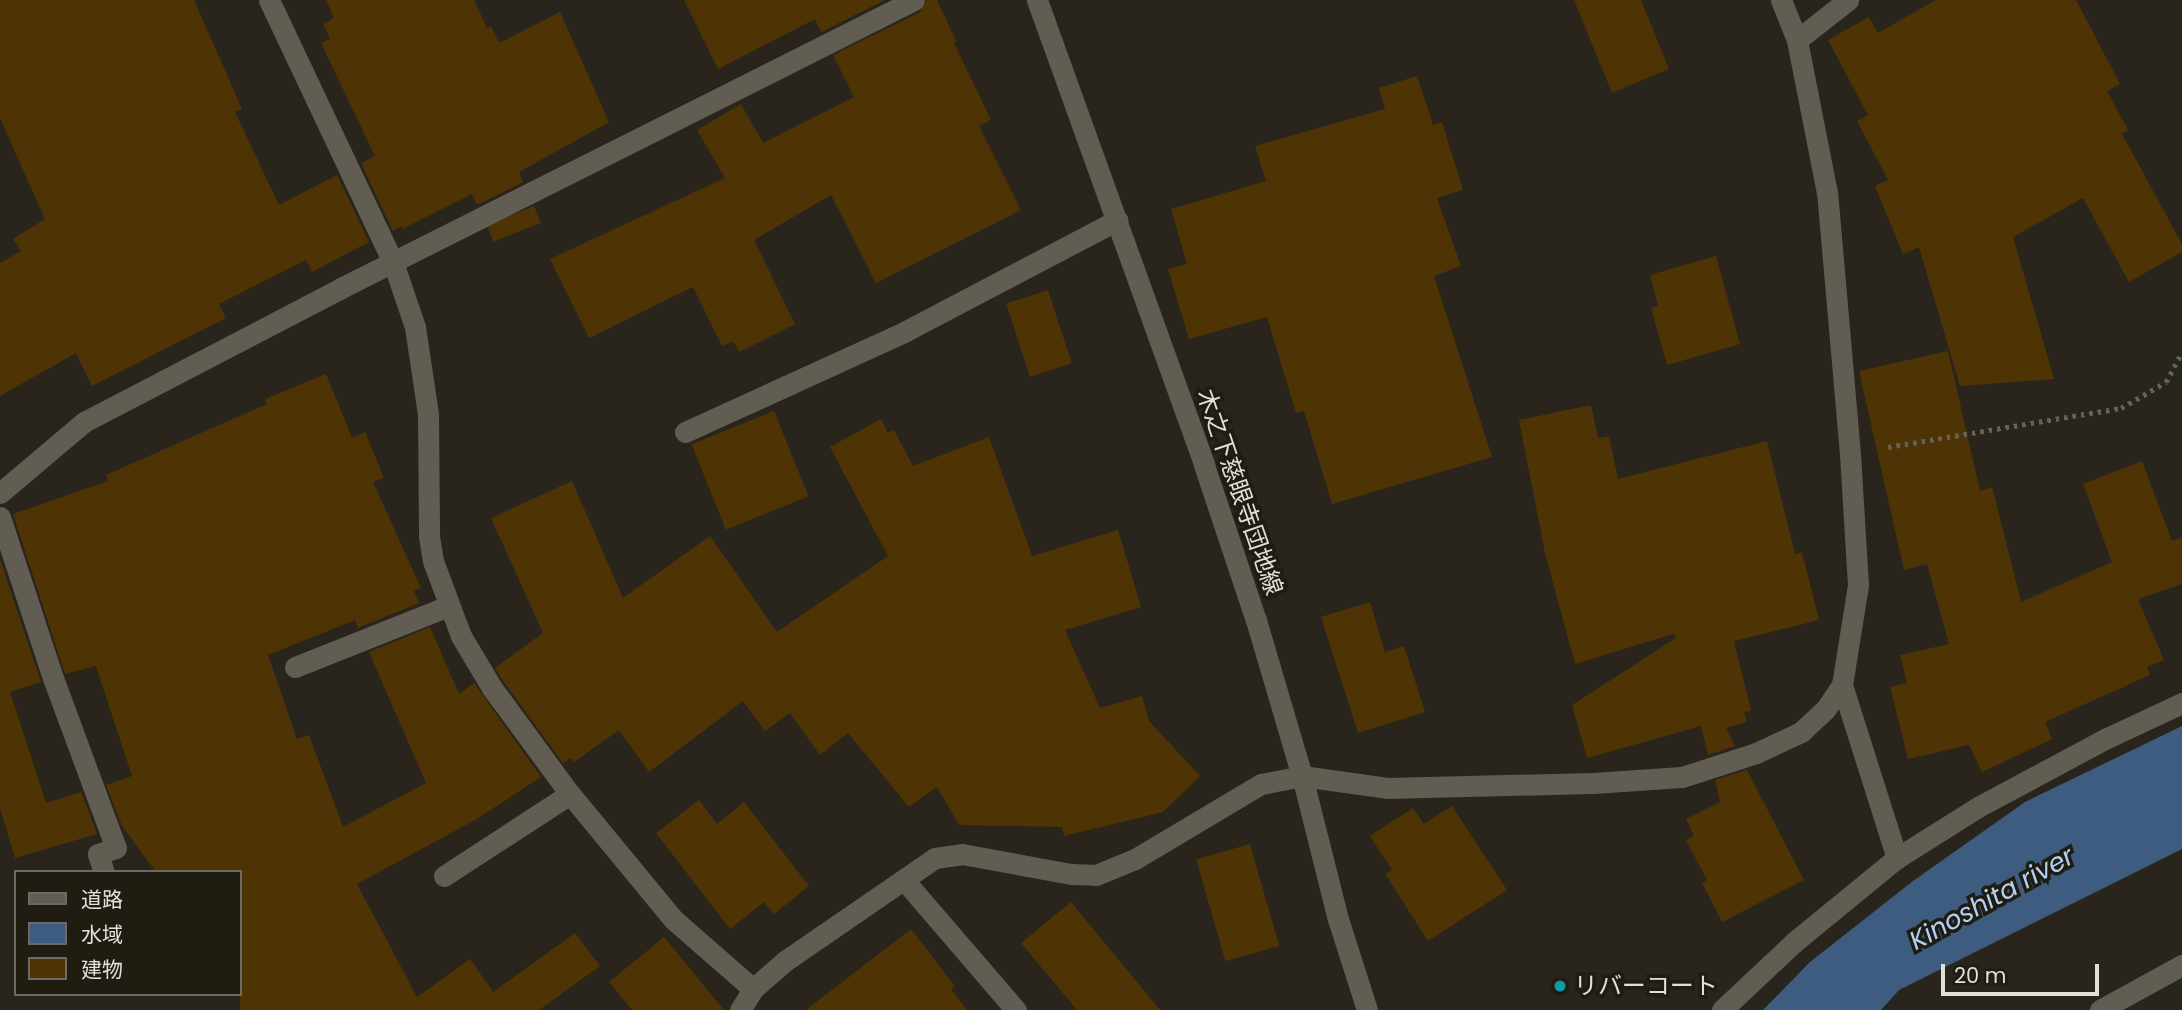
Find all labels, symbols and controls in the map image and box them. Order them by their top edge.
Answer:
street label: 木之下慈眼寺団地線 [1191,385,1289,599]
water label: Kinoshita river [1904,841,2080,957]
legend [14,870,242,996]
text: 道路 [81,885,123,914]
text: 水域 [81,920,123,949]
scale bar [1944,950,2102,994]
text: 建物 [81,955,123,984]
text: 20 m [1954,961,2007,990]
place label: リバーコート [1574,972,1718,1000]
marker: リバーコート [1552,978,1568,994]

